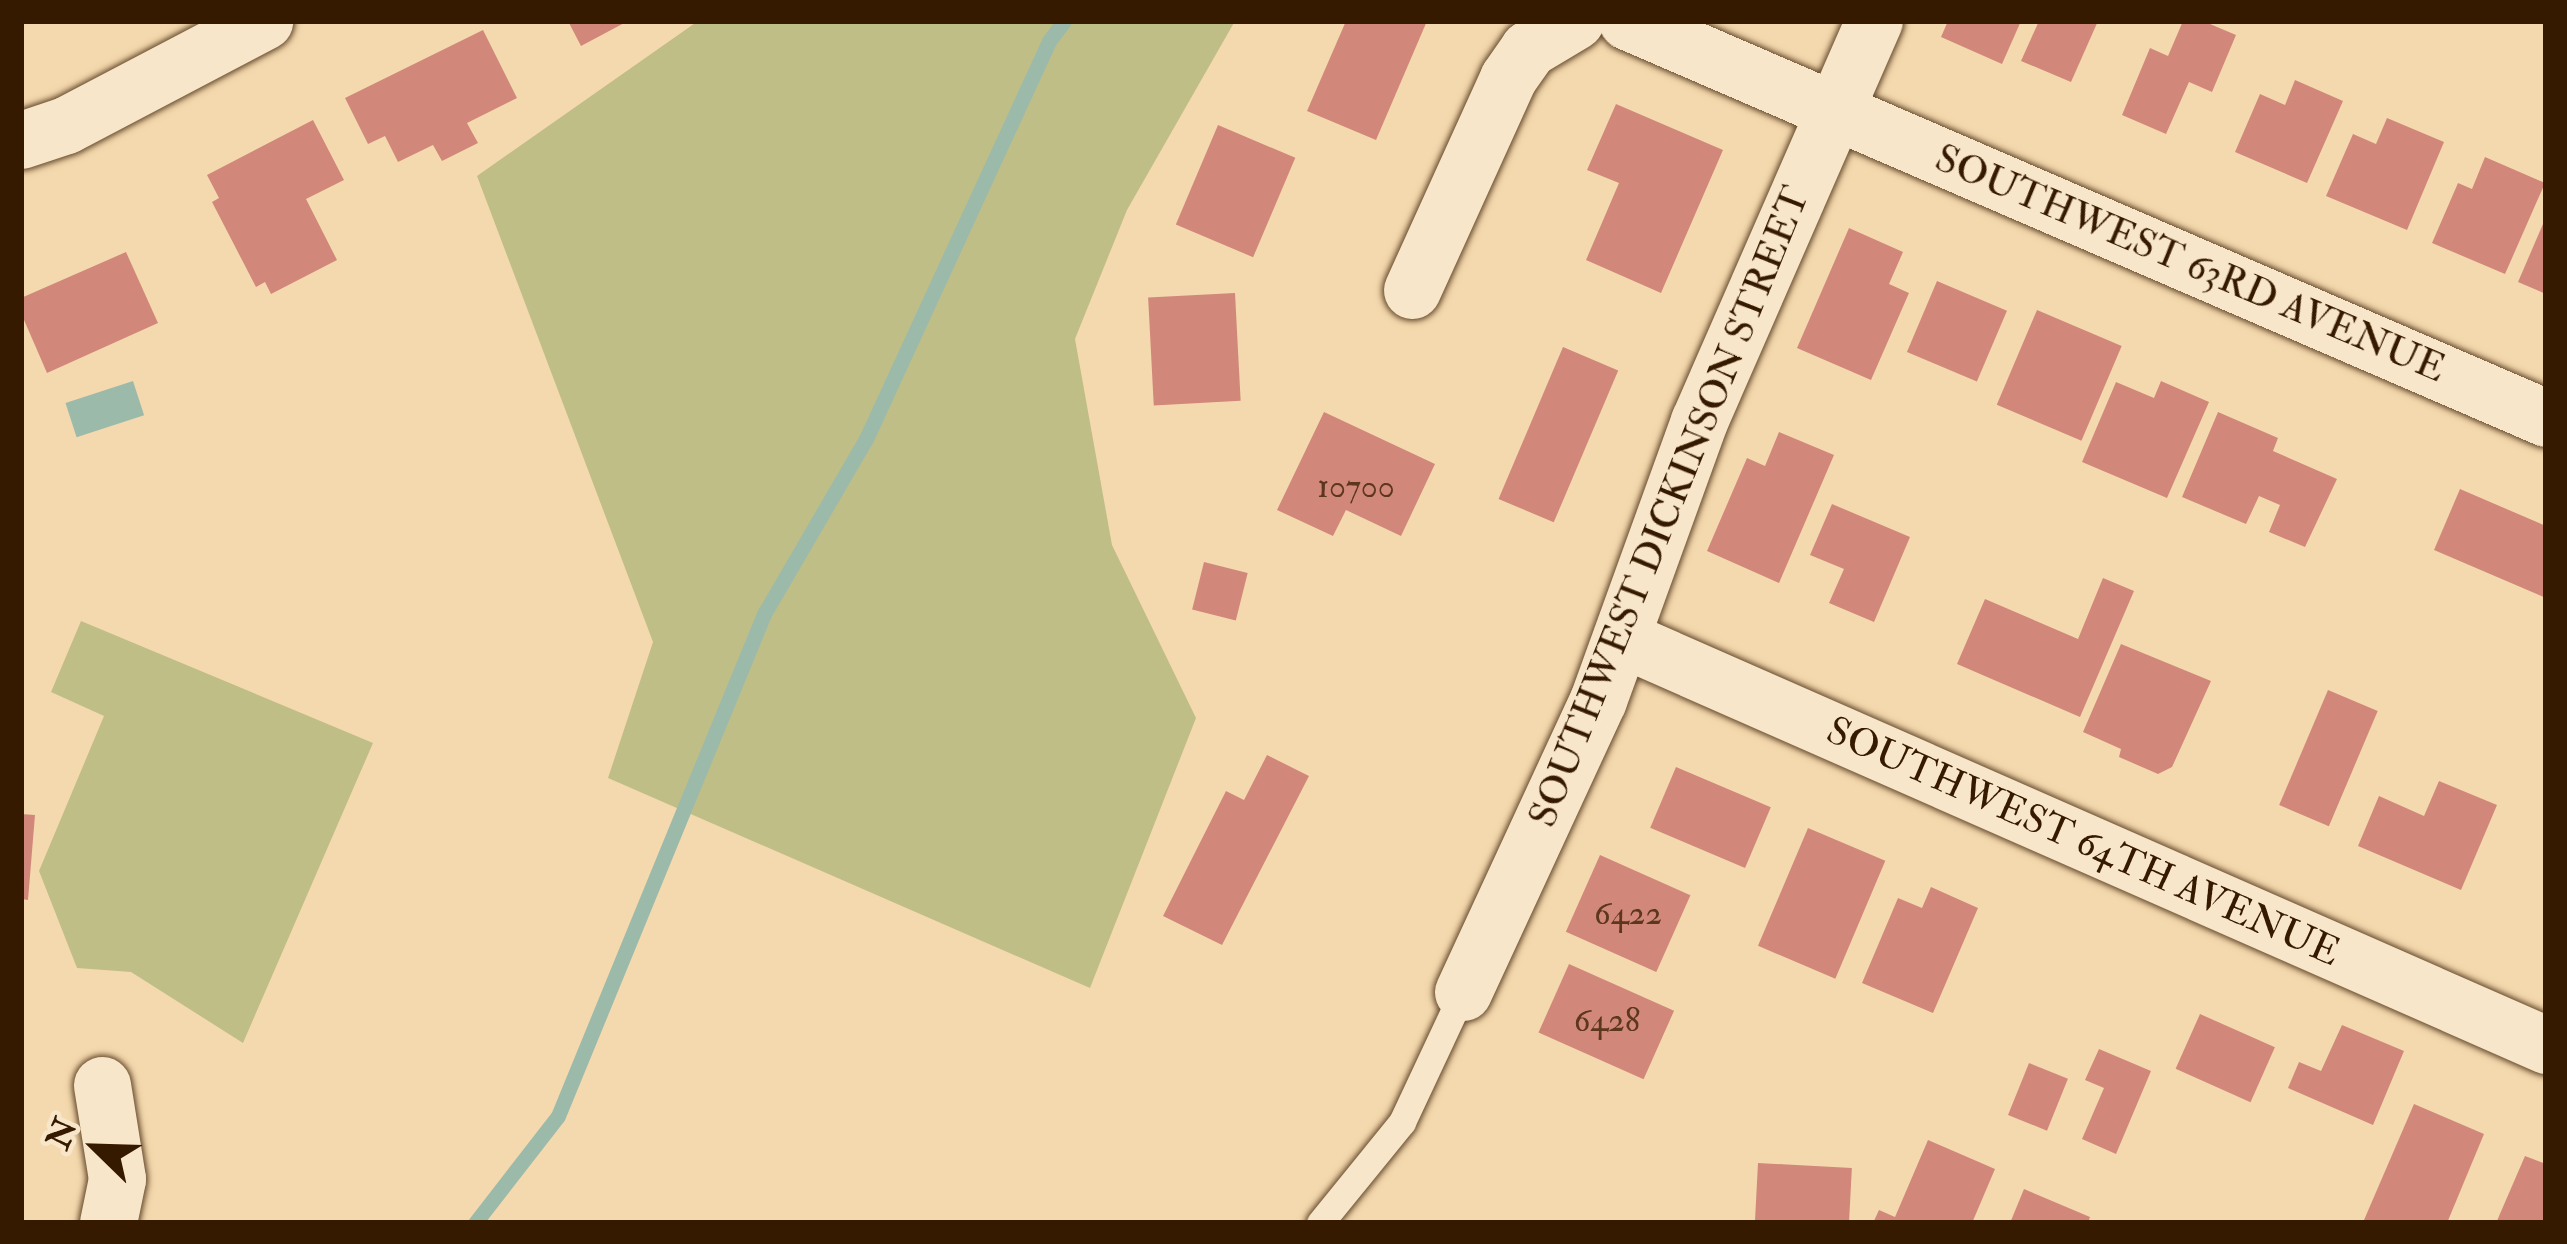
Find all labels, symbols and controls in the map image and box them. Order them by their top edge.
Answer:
street label: SOUTHWEST 63RD AVENUE [1928,135,2452,393]
street label: SOUTHWEST DICKINSON STREET [1520,180,1820,834]
house number: 10700 [1317,467,1395,507]
street label: SOUTHWEST 64TH AVENUE [1819,707,2347,977]
house number: 6422 [1594,894,1662,934]
house number: 6428 [1574,1001,1640,1041]
north arrow [36,1088,156,1208]
text: N [38,1112,87,1155]

